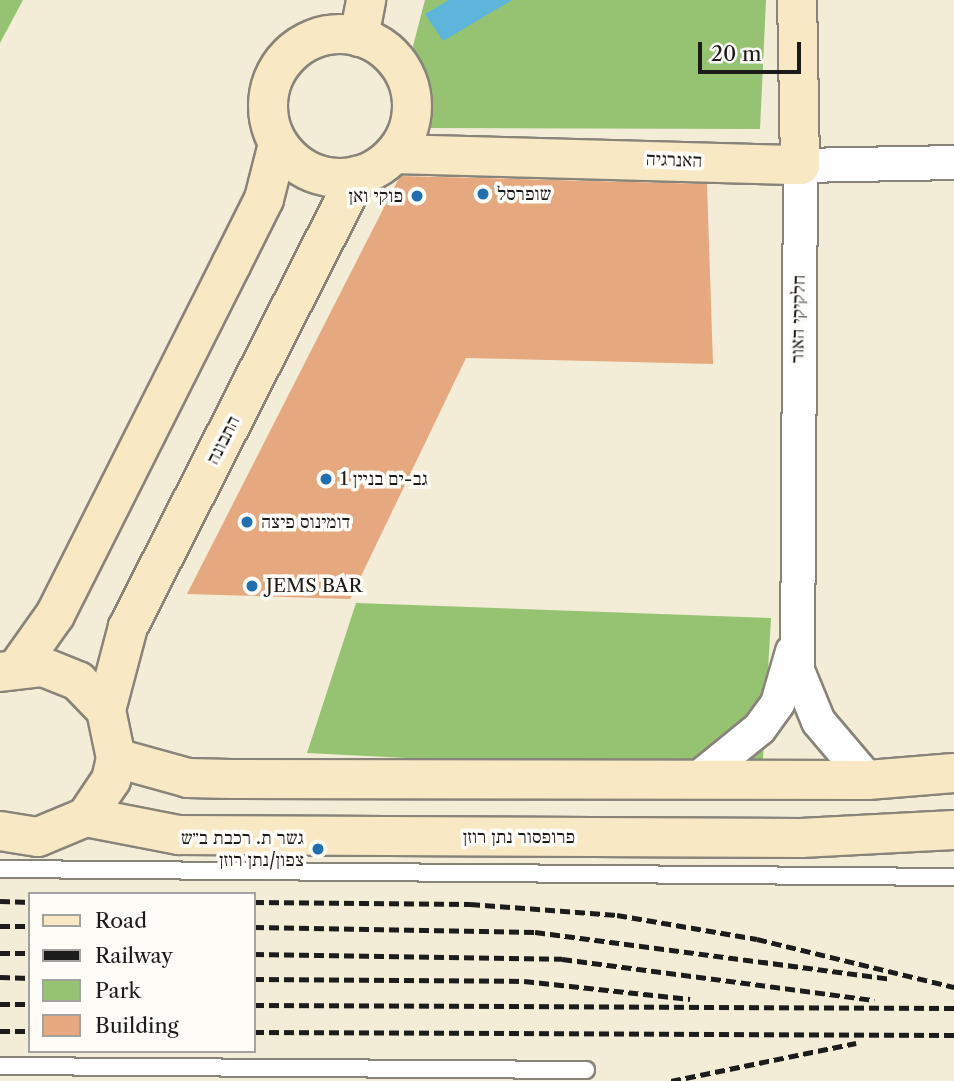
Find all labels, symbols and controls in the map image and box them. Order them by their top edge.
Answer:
scale bar [702,28,805,72]
text: 20 m [711,41,762,66]
street label: האנרגיה [645,148,703,172]
place label: שופרסל [497,183,551,205]
place label: פוקי ואן [349,185,403,207]
marker: שופרסל [475,186,491,202]
marker: פוקי ואן [409,188,425,204]
street label: חלקיקי האור [786,275,810,363]
street label: התבונה [201,412,245,468]
place label: גב-ים בניין 1 [340,468,428,490]
marker: גב-ים בניין 1 [318,471,334,487]
place label: דומינוס פיצה [261,511,350,533]
marker: דומינוס פיצה [239,514,255,530]
place label: JEMS BAR [266,575,362,597]
marker: JEMS BAR [244,578,260,594]
street label: פרופסור נתן רוזן [463,826,575,848]
place label: גשר ת. רכבת ב״ש צפון/נתן רוזן [181,827,304,871]
marker: גשר ת. רכבת ב״ש צפון/נתן רוזן [310,841,326,857]
legend [28,892,256,1053]
text: Road [95,908,147,933]
text: Railway [95,943,173,968]
text: Park [95,978,141,1003]
text: Building [95,1013,179,1038]

